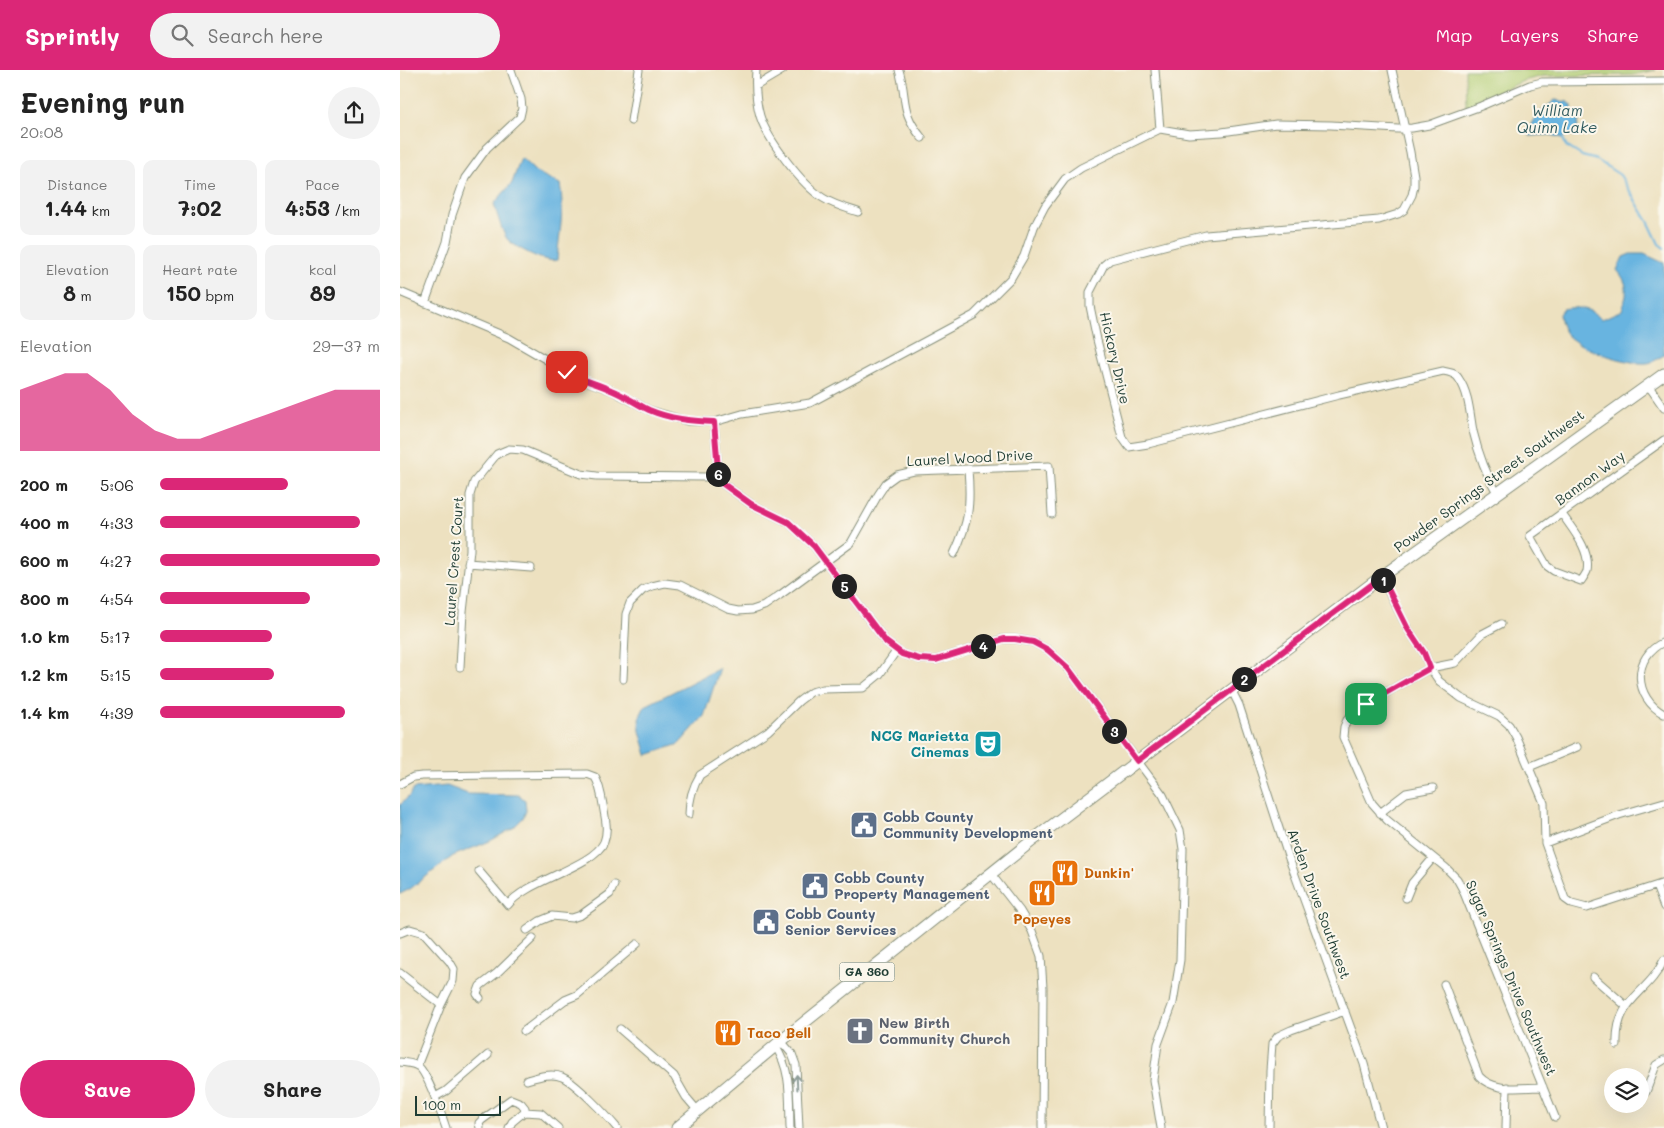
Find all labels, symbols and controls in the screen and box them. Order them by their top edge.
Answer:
search box [150,13,500,58]
text: Sprintly [25,20,120,51]
icon: search [168,21,196,49]
text: Search here [208,23,323,48]
text: Map [1436,23,1472,47]
text: Layers [1500,23,1559,47]
text: Share [1587,23,1639,47]
text: Evening run [20,84,185,120]
button: share [328,87,380,139]
water label: William Quinn Lake [1517,100,1597,137]
text: 20:08 [20,121,63,142]
text: Distance [47,175,107,194]
text: Time [184,175,216,194]
text: Pace [306,175,340,194]
text: 1.44 [45,194,87,221]
text: 7:02 [178,194,222,221]
text: 4:53 [285,194,330,221]
text: km [87,201,110,220]
text: /km [330,201,360,220]
text: Elevation [46,260,109,279]
text: Heart rate [162,260,238,279]
text: kcal [309,260,337,279]
text: 8 [63,279,76,306]
text: 150 [166,279,201,306]
text: 89 [310,279,335,306]
text: m [76,286,92,305]
text: bpm [201,286,234,305]
street label: Hickory Drive [1096,310,1135,406]
text: Elevation [20,335,92,356]
text: 29–37 m [312,335,380,356]
pin [546,351,588,393]
icon: check [553,358,581,386]
street label: Powder Springs Street Southwest [1390,405,1588,556]
street label: Laurel Wood Drive [906,445,1034,470]
street label: Bannon Way [1551,446,1628,509]
pin: 6 [706,462,730,486]
text: 6 [714,465,723,484]
text: 200 m [20,474,68,495]
text: 5:06 [100,474,134,495]
street label: Laurel Crest Court [439,496,468,626]
text: 400 m [20,512,69,533]
text: 4:33 [100,512,133,533]
text: 600 m [20,550,69,571]
text: 4:27 [100,550,132,571]
pin: 1 [1370,568,1396,592]
text: 1 [1380,571,1387,590]
pin: 5 [832,574,856,598]
text: 5 [840,577,849,596]
text: 800 m [20,588,69,609]
text: 4:54 [100,588,133,609]
text: 1.0 km [20,626,69,647]
text: 5:17 [100,626,130,647]
pin: 4 [970,634,996,658]
text: 4 [979,637,988,656]
text: 1.2 km [20,664,68,685]
text: 5:15 [100,664,131,685]
pin: 2 [1232,666,1256,692]
text: 2 [1241,670,1248,689]
pin [1345,683,1387,725]
icon: arrive [1352,690,1380,718]
text: 1.4 km [20,702,69,723]
text: 4:39 [100,702,133,723]
pin: 3 [1102,718,1126,744]
text: 3 [1110,722,1119,741]
place label: NCG Marietta Cinemas [871,726,969,761]
theatre icon: NCG Marietta Cinemas [973,729,1003,759]
place label: Cobb County Community Development [883,807,1053,842]
public building icon: Cobb County Community Development [849,810,879,840]
street label: Arden Drive Southwest [1283,826,1355,981]
restaurant icon: Dunkin' [1050,858,1080,888]
place label: Dunkin' [1084,863,1134,882]
place label: Cobb County Property Management [834,868,990,903]
public building icon: Cobb County Property Management [800,871,830,901]
street label: Sugar Springs Drive Southwest [1462,877,1561,1079]
restaurant icon: Popeyes [1027,878,1057,908]
place label: Cobb County Senior Services [785,904,896,939]
public building icon: Cobb County Senior Services [751,907,781,937]
place label: Popeyes [1013,909,1071,928]
road number: GA 360 [840,962,894,982]
place label: New Birth Community Church [879,1013,1010,1048]
church icon: New Birth Community Church [845,1016,875,1046]
restaurant icon: Taco Bell [713,1018,743,1048]
place label: Taco Bell [747,1023,811,1042]
button: Save [20,1060,195,1118]
button: Share [205,1060,380,1118]
map controls [1604,1068,1649,1113]
button: layers [1604,1068,1649,1113]
one-way arrow [793,1074,802,1090]
scale bar [415,1093,501,1116]
text: 100 m [422,1095,461,1114]

